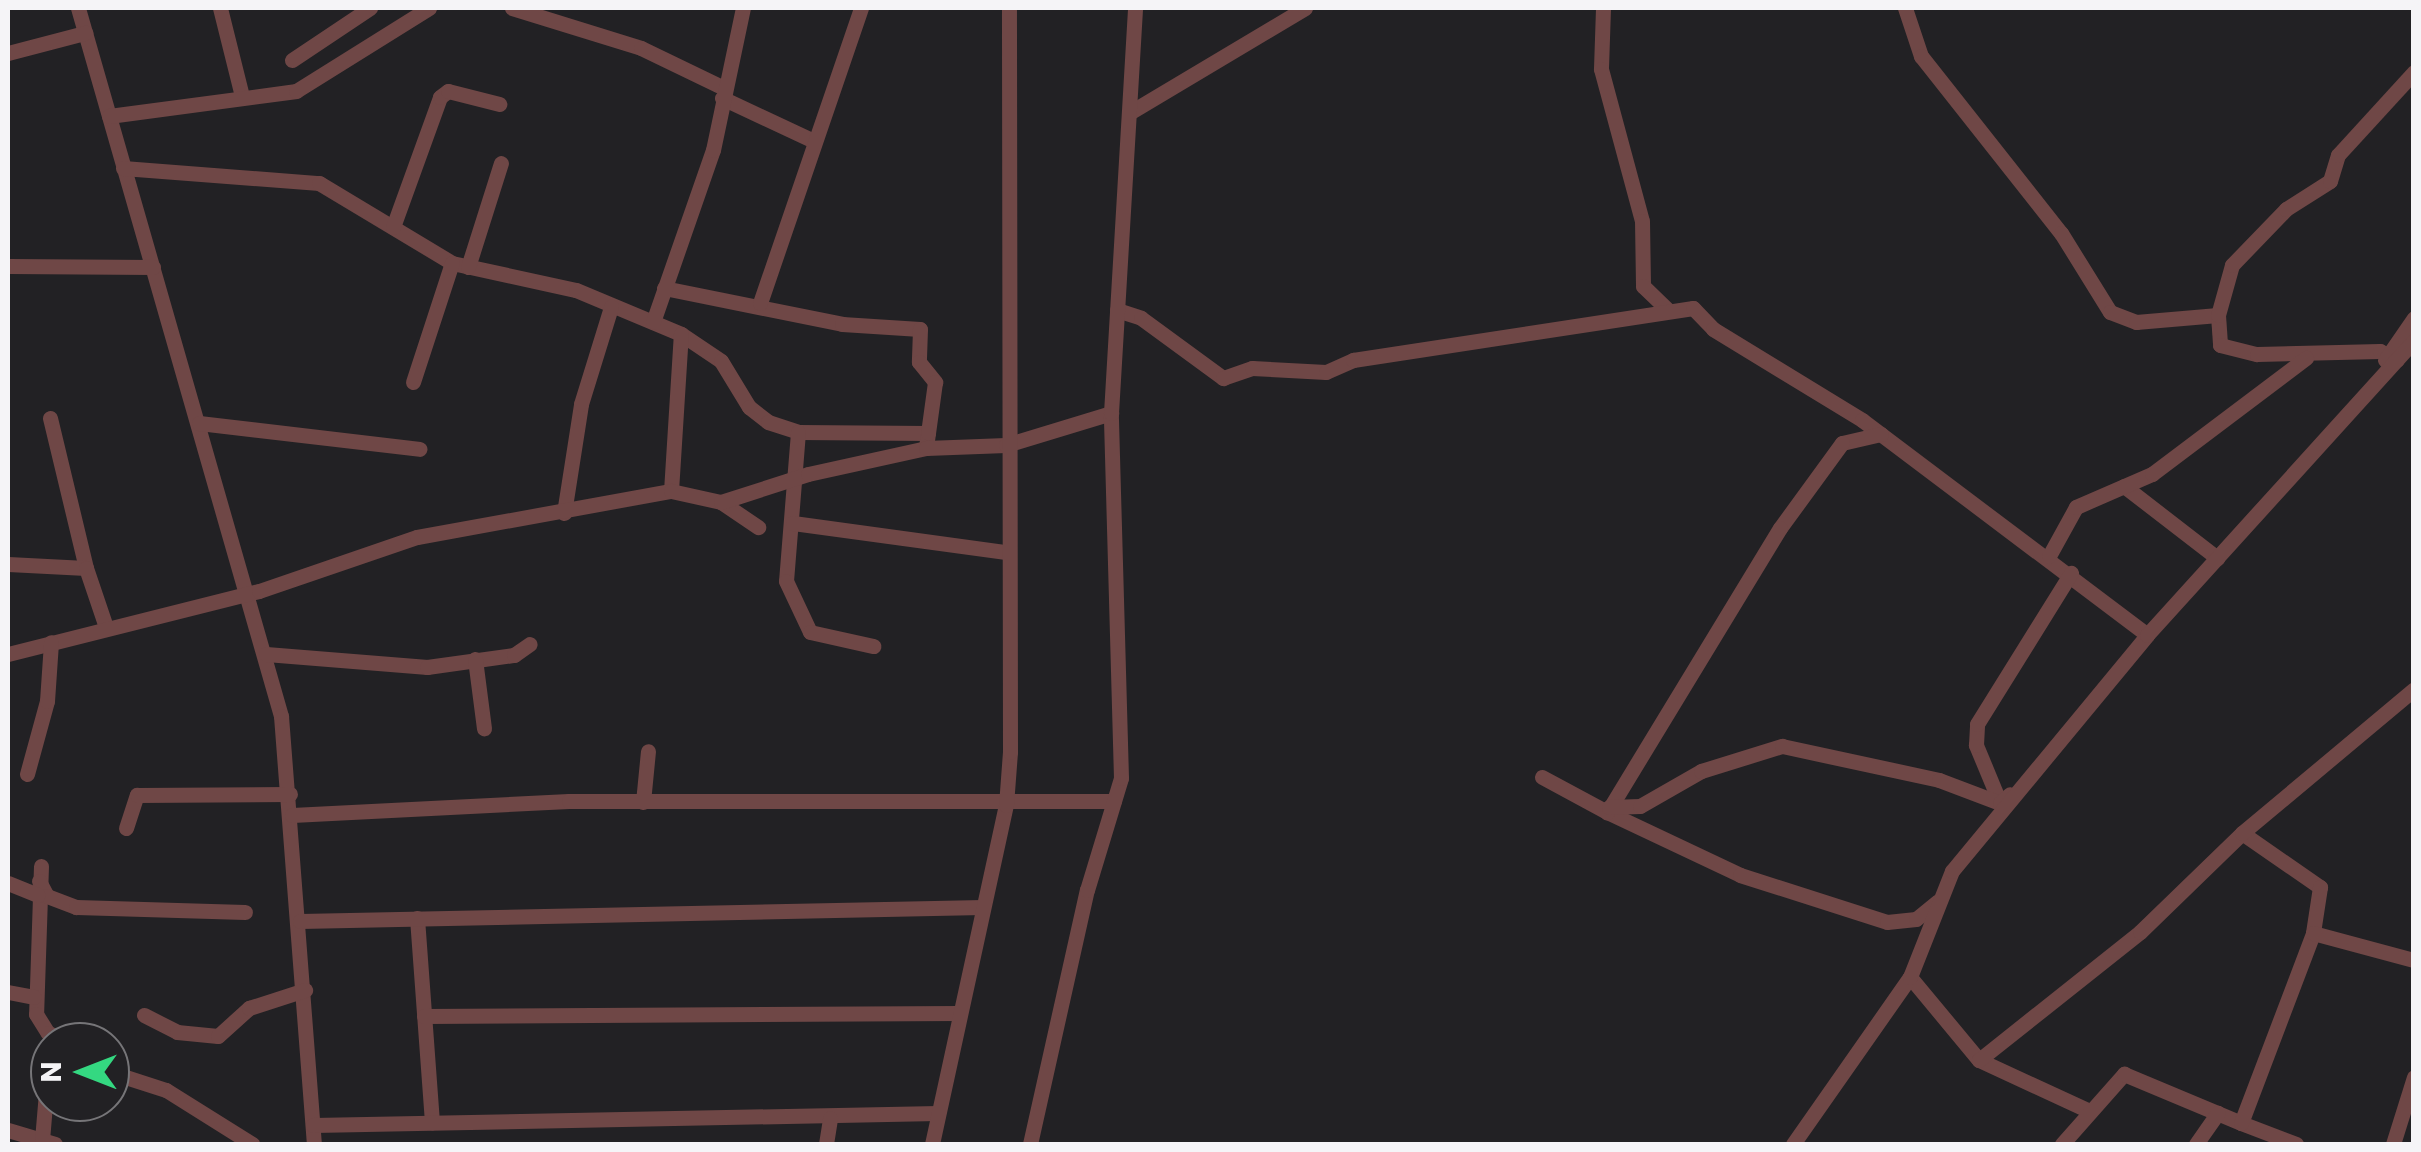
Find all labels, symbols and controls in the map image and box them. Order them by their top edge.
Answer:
north arrow [30,1022,130,1122]
text: N [32,1061,71,1083]

